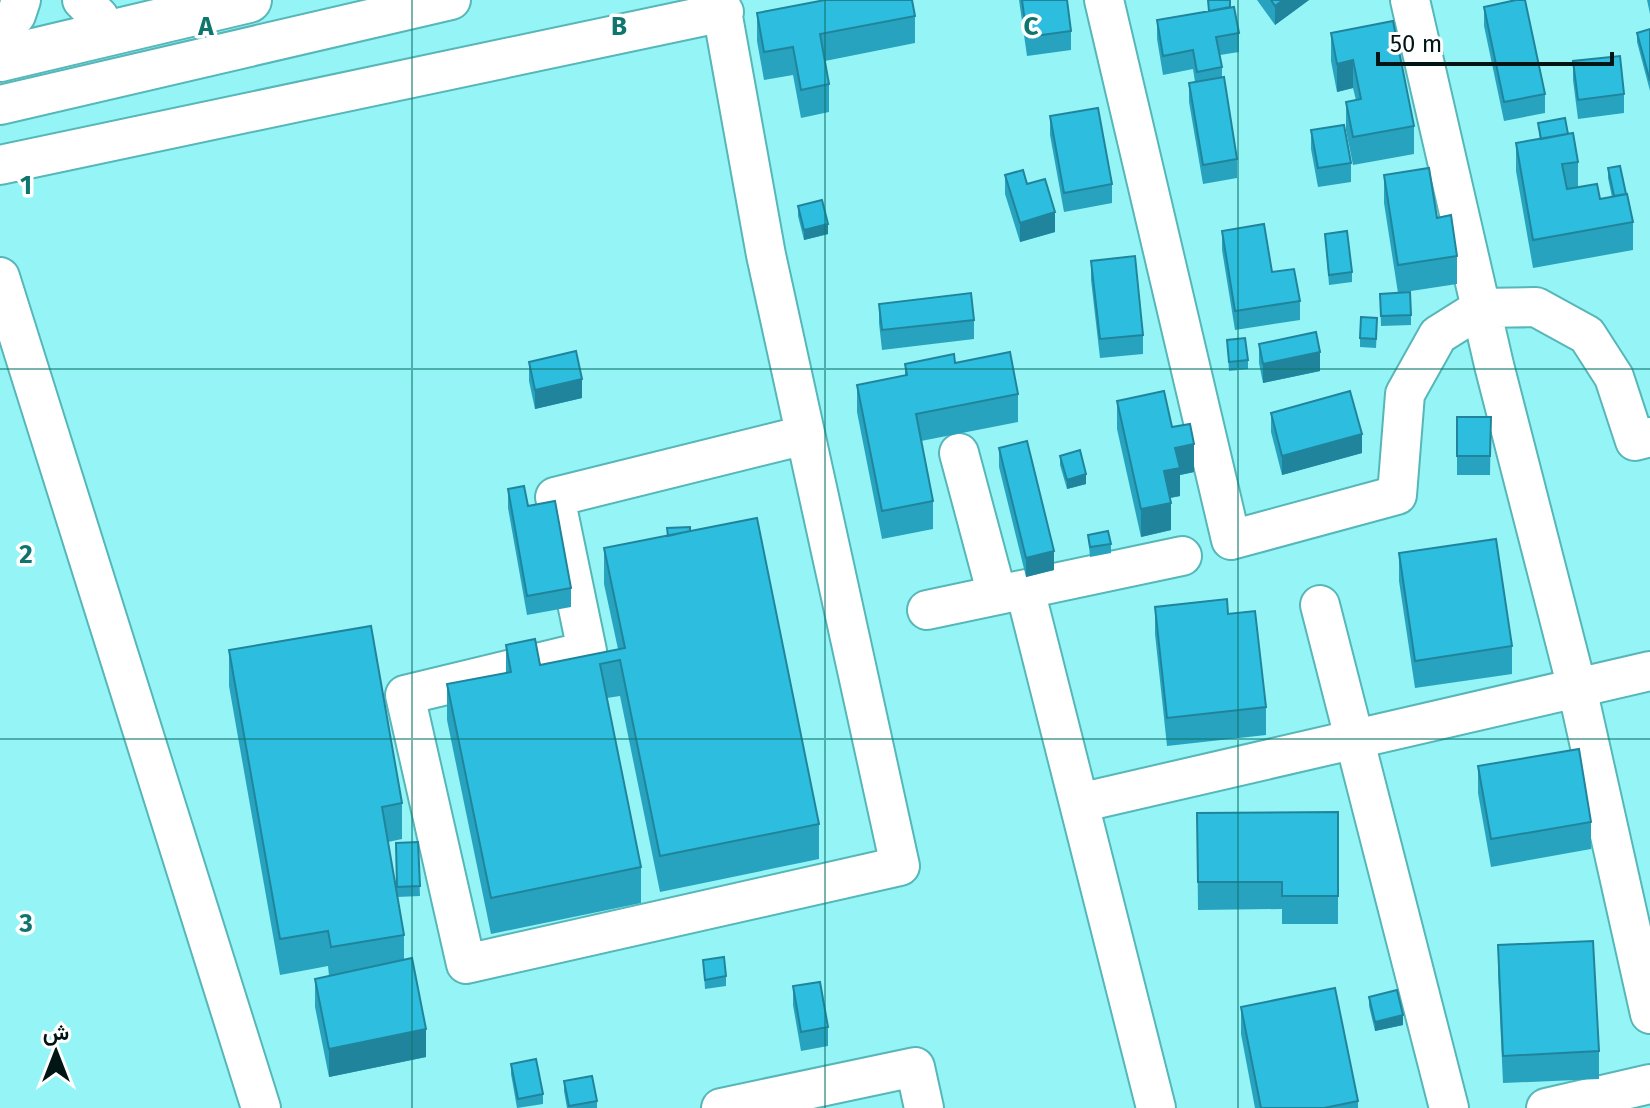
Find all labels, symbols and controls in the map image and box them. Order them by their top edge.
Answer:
text: A [197,11,214,42]
text: B [611,11,627,42]
text: C [1024,11,1039,42]
scale bar [1378,16,1612,66]
text: 50 m [1390,30,1442,58]
text: 1 [20,170,32,201]
text: 2 [19,539,33,570]
text: 3 [18,908,33,939]
north arrow [16,1012,96,1092]
text: ش [43,1019,69,1046]

